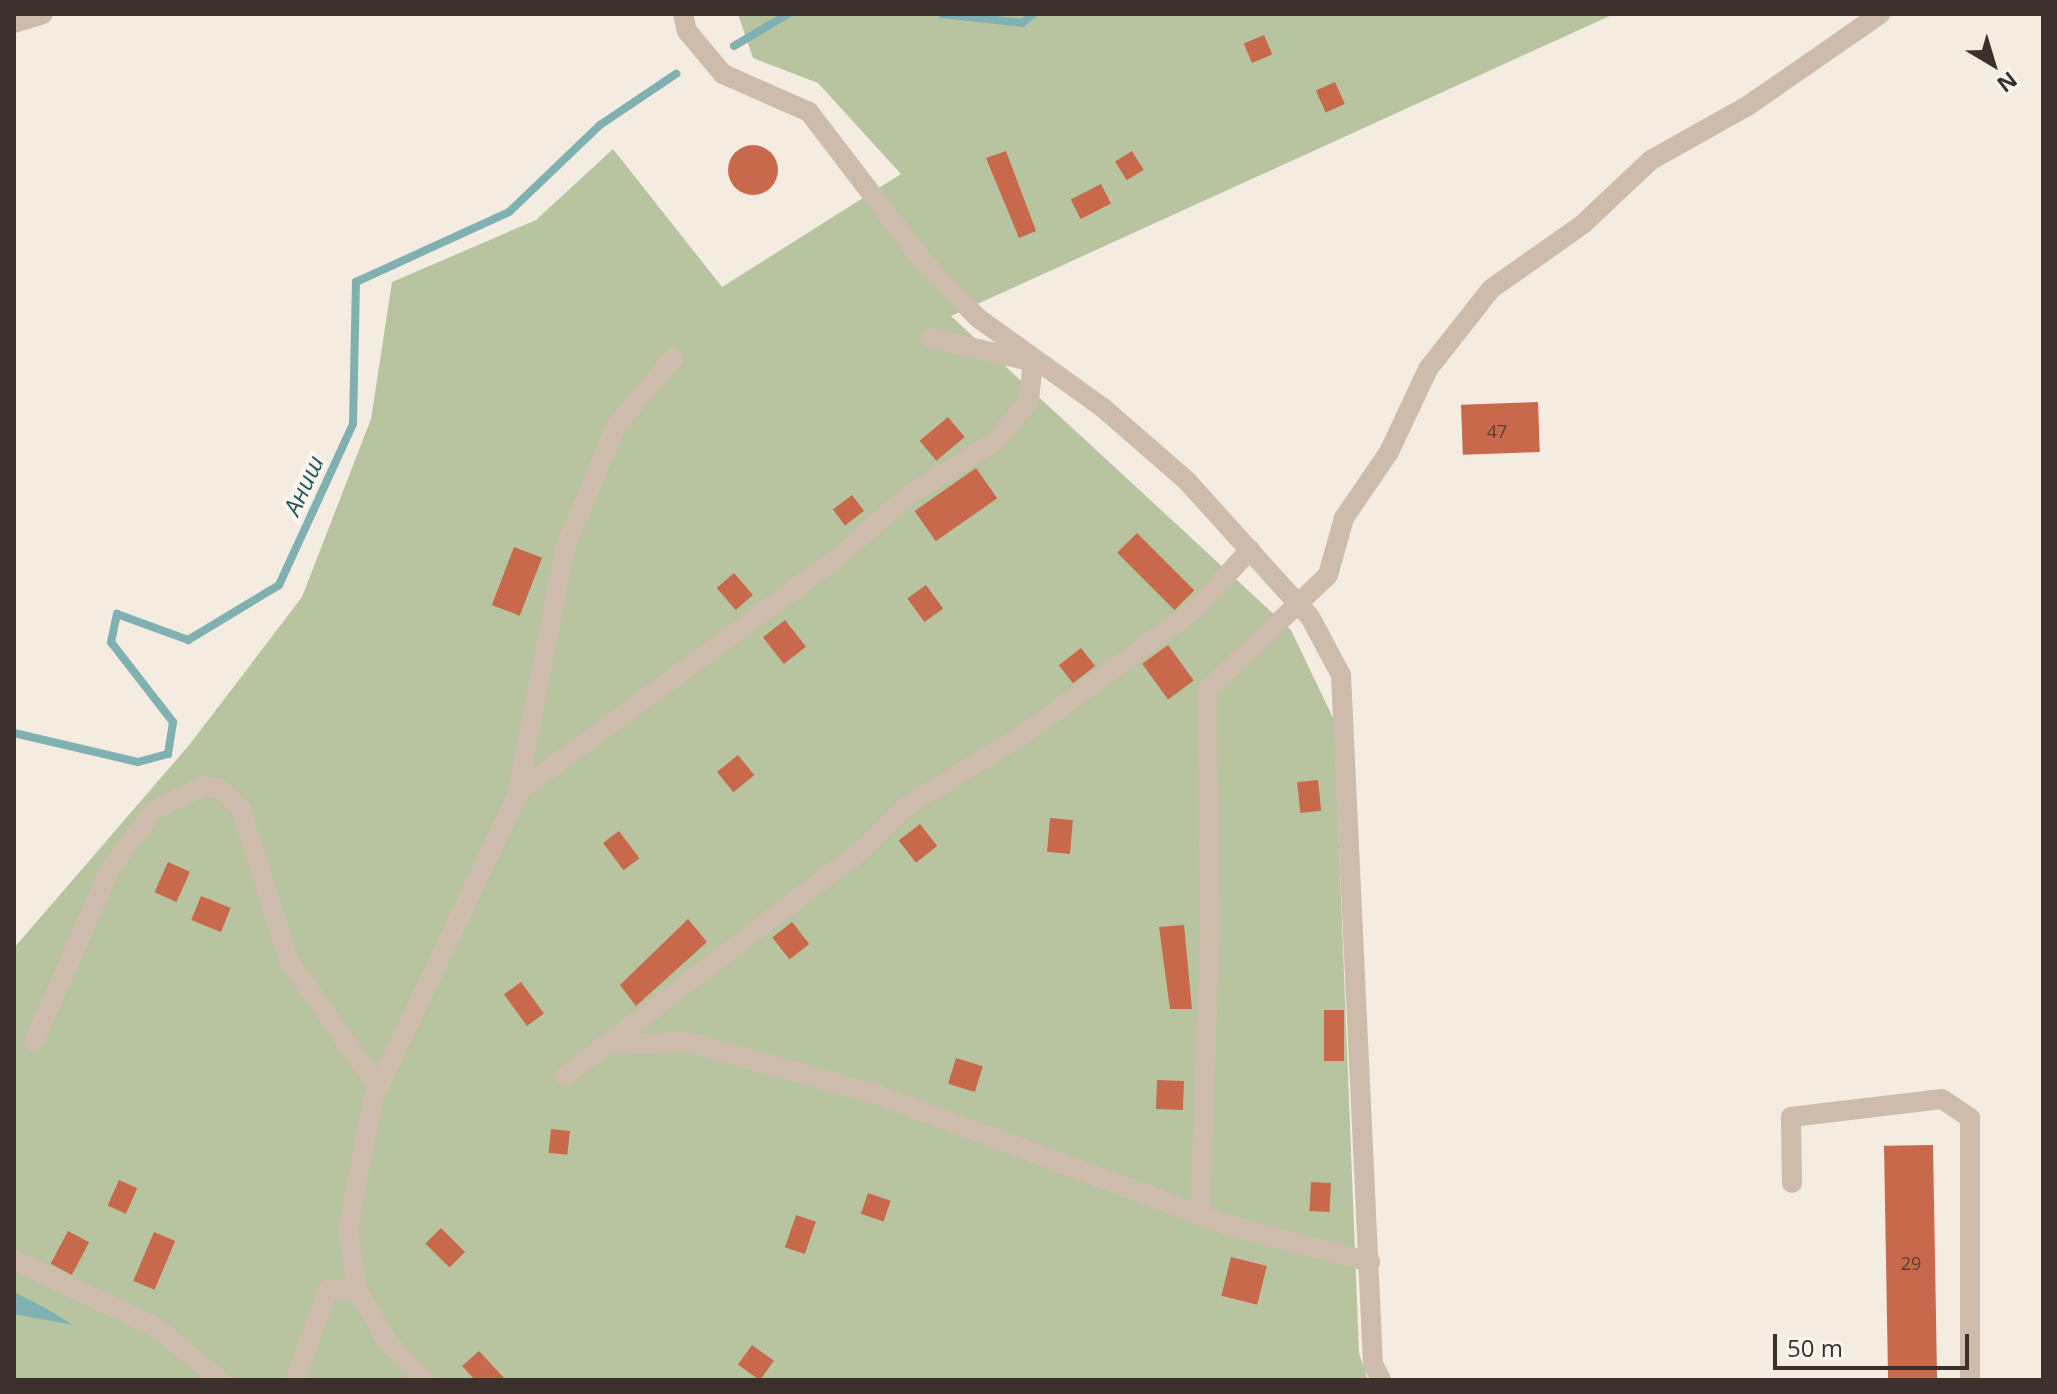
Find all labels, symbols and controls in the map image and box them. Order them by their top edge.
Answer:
north arrow [1953,24,2033,104]
text: N [1991,66,2024,100]
house number: 47 [1487,420,1507,442]
water label: Аниш [277,451,329,519]
house number: 29 [1901,1252,1921,1274]
scale bar [1777,1318,1973,1368]
text: 50 m [1787,1331,1843,1364]

